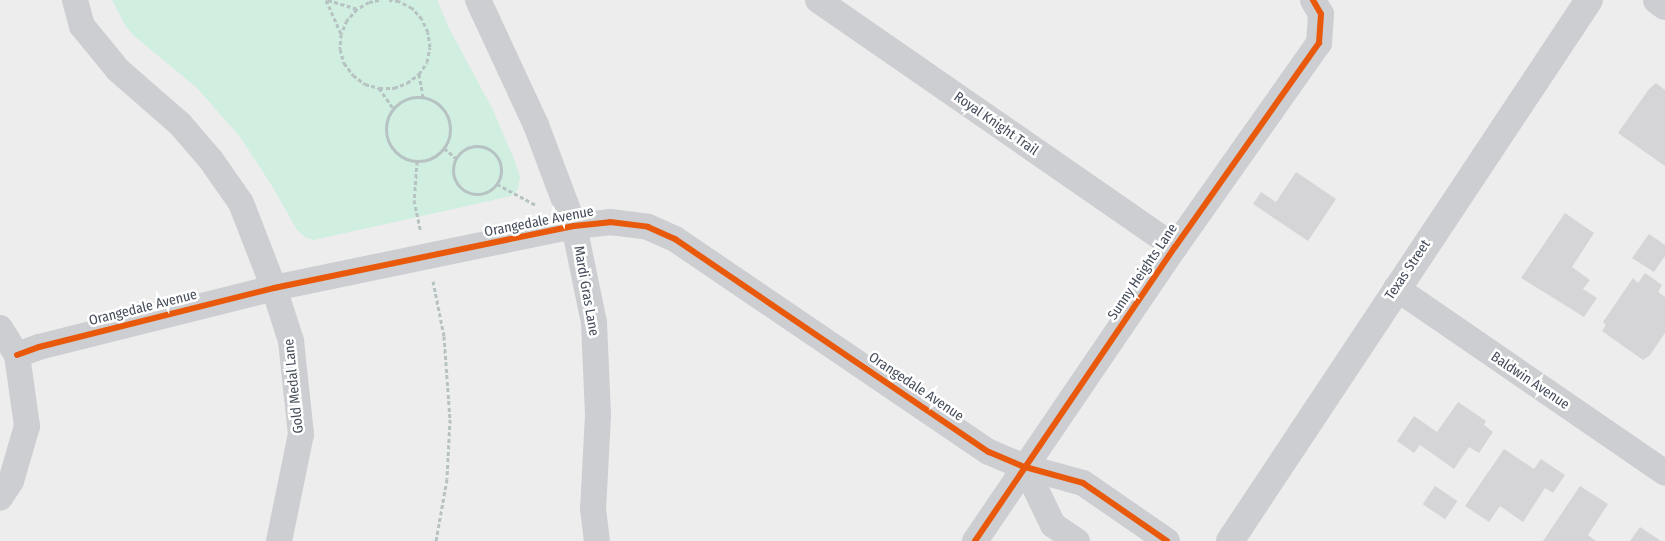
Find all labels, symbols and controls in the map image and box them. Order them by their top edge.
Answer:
street label: Royal Knight Trail [951,89,1041,159]
street label: Orangedale Avenue [483,203,595,241]
street label: Sunny Heights Lane [1105,221,1181,323]
street label: Texas Street [1382,237,1434,303]
street label: Mardi Gras Lane [570,245,602,337]
street label: Orangedale Avenue [87,286,199,330]
street label: Gold Medal Lane [281,338,307,434]
street label: Orangedale Avenue [865,349,967,425]
street label: Baldwin Avenue [1488,349,1572,413]

